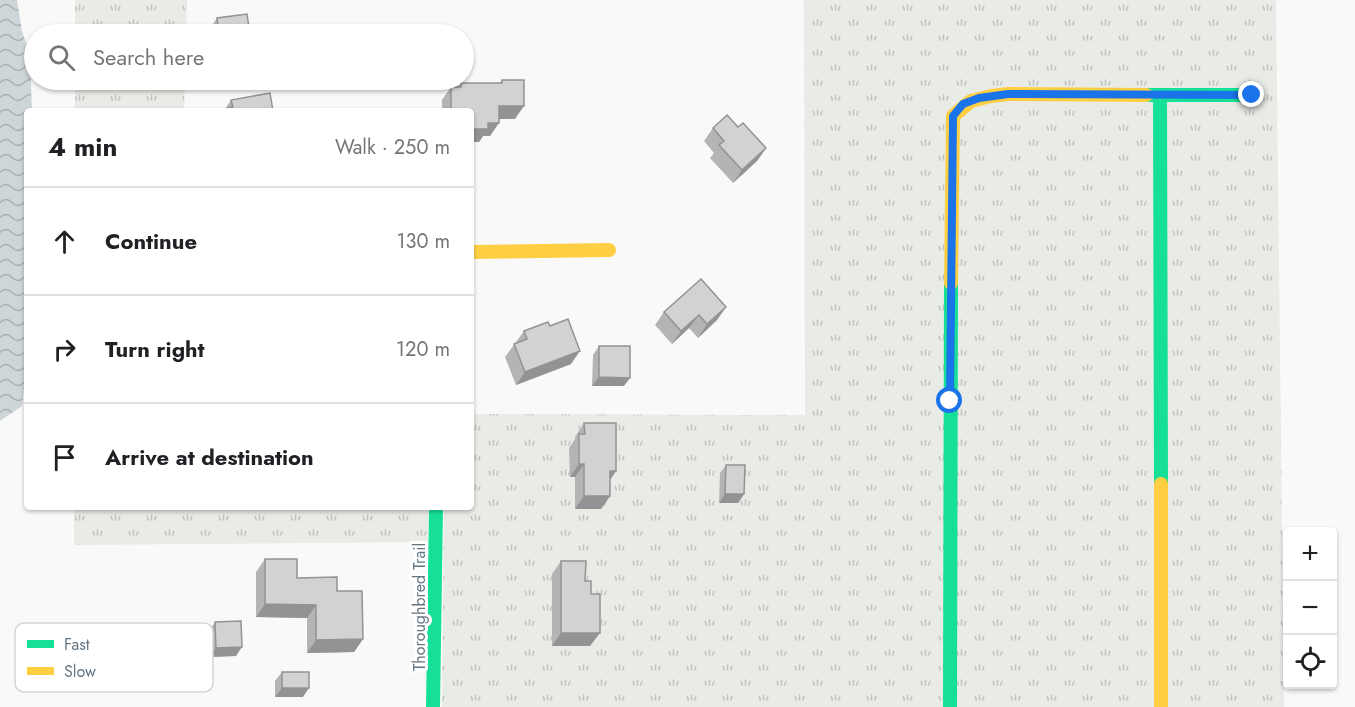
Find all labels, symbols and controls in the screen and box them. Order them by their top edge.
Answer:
search box [24,24,474,90]
icon: search [45,41,78,74]
text: Search here [93,41,204,73]
route end [1238,81,1264,107]
text: 4 min [48,128,117,166]
text: Walk · 250 m [335,133,450,162]
icon: ahead [48,225,81,258]
text: Continue [105,225,197,257]
text: 130 m [396,227,450,256]
icon: right [48,333,81,366]
text: Turn right [105,333,205,365]
text: 120 m [396,335,450,364]
route start [936,387,962,413]
icon: arrive [48,441,81,474]
text: Arrive at destination [105,441,314,473]
map controls [1283,527,1337,689]
button: + [1283,527,1337,581]
street label: Thoroughbred Trail [408,543,431,671]
button: − [1283,581,1337,635]
legend [15,623,213,692]
text: Fast [64,633,90,656]
button: locate [1283,635,1337,689]
text: Slow [64,660,96,683]

